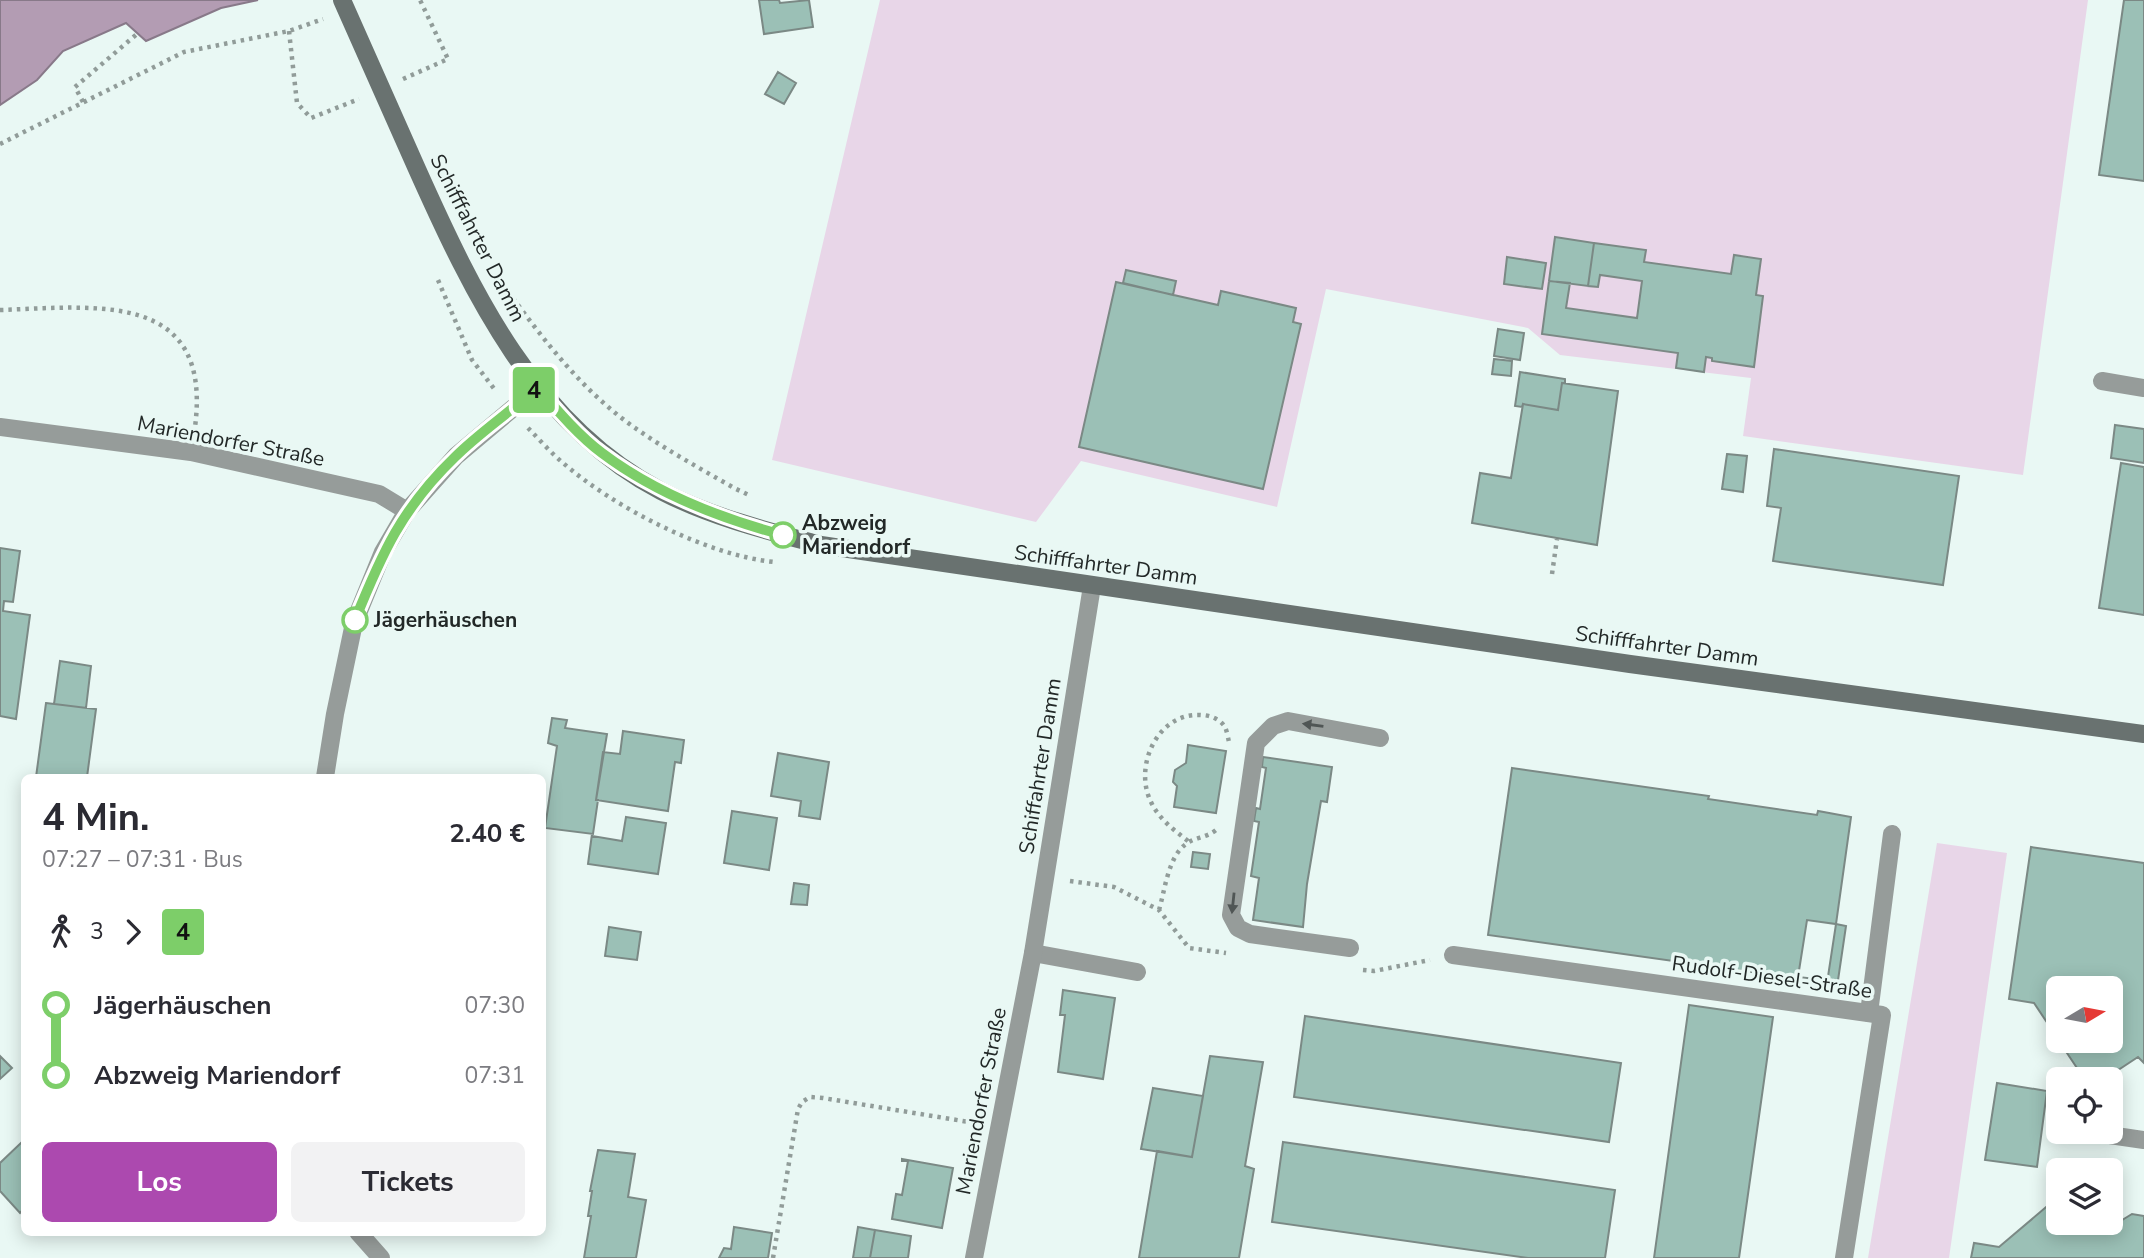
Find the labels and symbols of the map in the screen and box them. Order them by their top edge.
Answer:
street label: Schifffahrter Damm [424,149,532,327]
line badge: 4 [511,367,557,413]
street label: Mariendorfer Straße [135,409,327,473]
place label: Abzweig Mariendorf [802,509,910,561]
marker: Abzweig Mariendorf [770,522,796,548]
street label: Schifffahrter Damm [1013,538,1199,592]
place label: Jägerhäuschen [373,606,517,634]
marker: Jägerhäuschen [342,607,368,633]
street label: Schifffahrter Damm [1574,619,1760,673]
street label: Schiffahrter Damm [1012,676,1068,856]
one-way arrow [1302,719,1324,730]
one-way arrow [1227,892,1238,914]
street label: Rudolf-Diesel-Straße [1670,949,1874,1005]
north arrow [2046,976,2123,1054]
street label: Mariendorfer Straße [949,1005,1013,1197]

